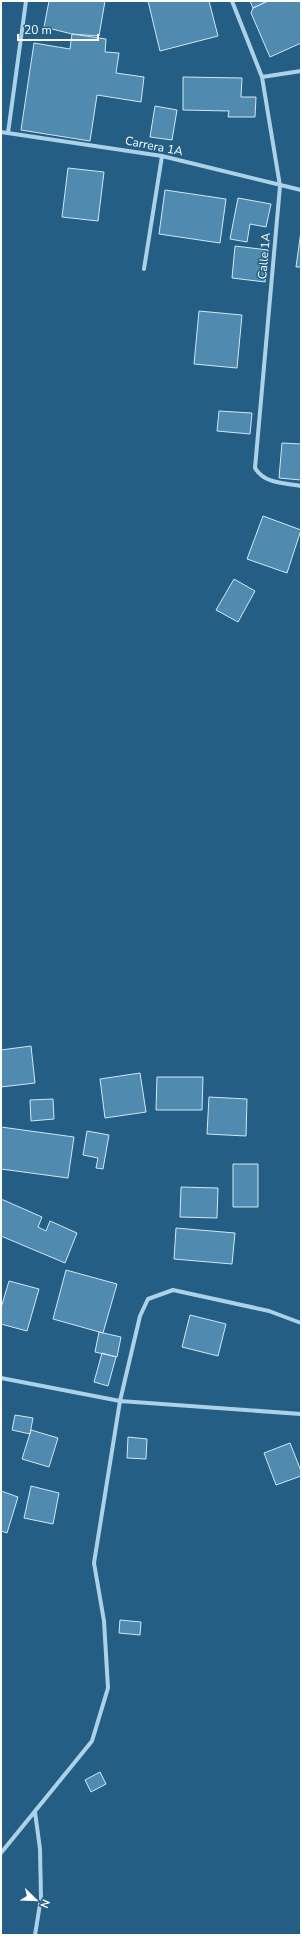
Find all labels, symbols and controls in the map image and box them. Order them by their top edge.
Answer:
scale bar [18,16,98,42]
text: 20 m [24,22,52,38]
street label: Carrera 1A [124,133,185,160]
street label: Calle 1A [254,232,274,280]
north arrow [16,1880,56,1920]
text: N [36,1897,53,1910]

